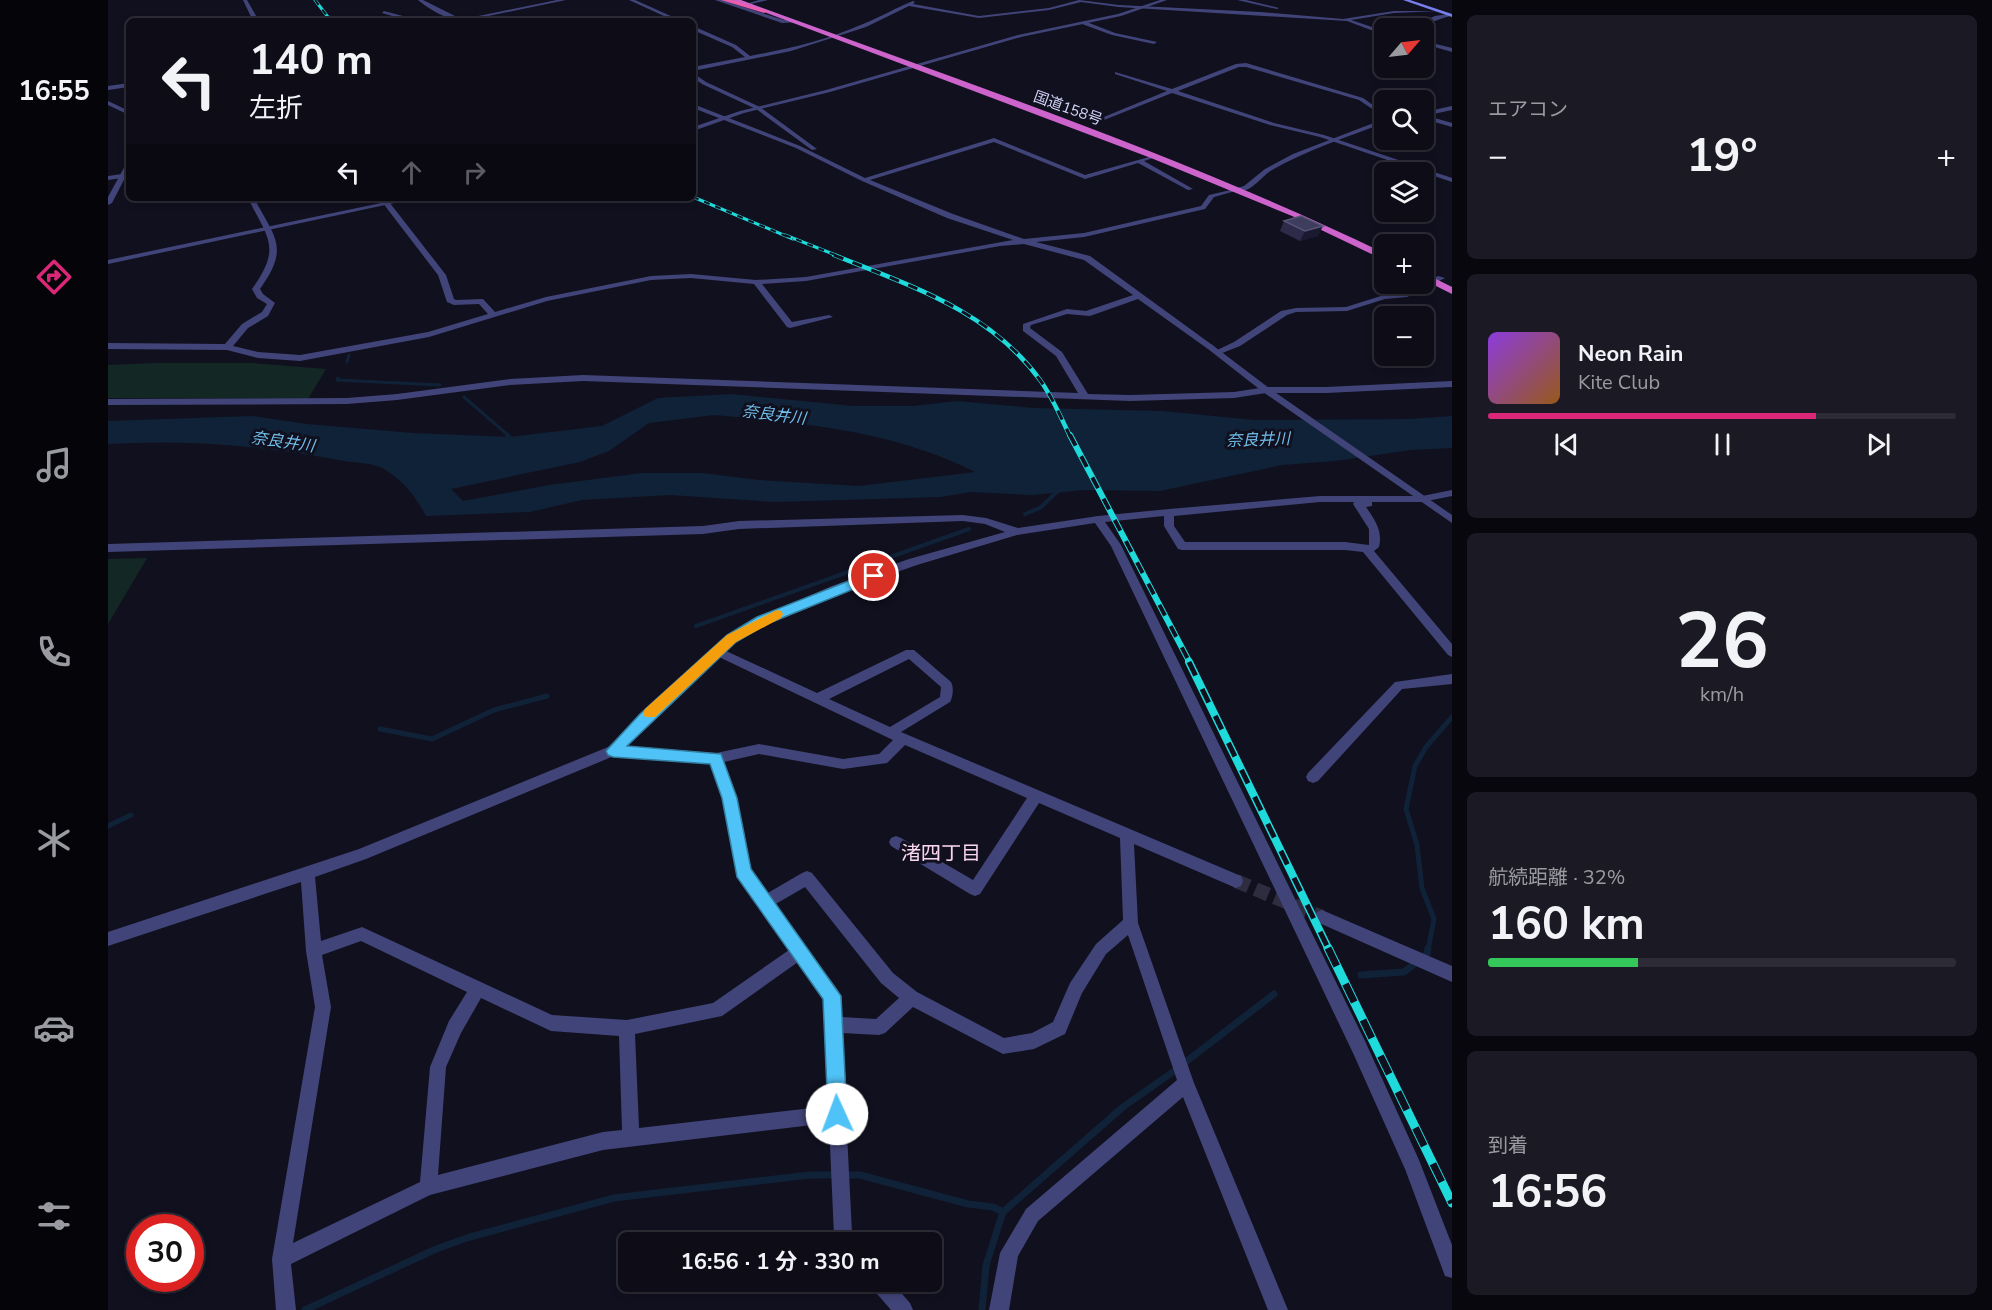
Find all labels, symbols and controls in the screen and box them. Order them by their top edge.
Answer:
north arrow [1374,18,1434,78]
map controls [1374,18,1434,366]
text: 140 m [249,32,373,89]
icon: left [150,42,228,120]
text: 16:55 [18,73,90,110]
street label: 国道158号 [1031,86,1105,130]
text: 左折 [249,90,303,127]
button: search [1374,90,1434,150]
text: エアコン [1488,96,1568,123]
text: 19° [1686,126,1758,187]
text: − [1488,134,1508,179]
text: + [1936,134,1956,179]
icon: left [332,156,365,189]
icon: ahead [395,156,428,189]
icon: right [458,156,491,189]
button: layers [1374,162,1434,222]
button: + [1374,234,1434,294]
icon: directions [33,256,75,298]
button: − [1374,306,1434,366]
text: Neon Rain [1578,339,1683,369]
text: Kite Club [1578,369,1660,396]
water label: 奈良井川 [741,400,809,430]
water label: 奈良井川 [250,427,318,458]
water label: 奈良井川 [1226,428,1292,452]
icon: previous [1550,428,1583,461]
icon: pause [1706,428,1739,461]
icon: next [1862,428,1895,461]
icon: music [33,444,75,486]
pin [848,550,899,601]
icon: arrive [857,559,890,592]
text: 26 [1675,588,1769,695]
icon: phone [33,631,75,673]
text: km/h [1700,681,1744,708]
icon: climate [33,819,75,861]
district label: 渚四丁目 [901,840,981,867]
text: 航続距離 · 32% [1488,864,1625,891]
text: 160 km [1488,894,1645,955]
icon: car [33,1007,75,1049]
position arrow [805,1082,869,1146]
text: 到着 [1488,1132,1528,1159]
text: 16:56 [1488,1162,1607,1223]
icon: filters [33,1195,75,1237]
speed limit sign: 30 [126,1214,204,1292]
text: 16:56 · 1 分 · 330 m [681,1247,879,1277]

